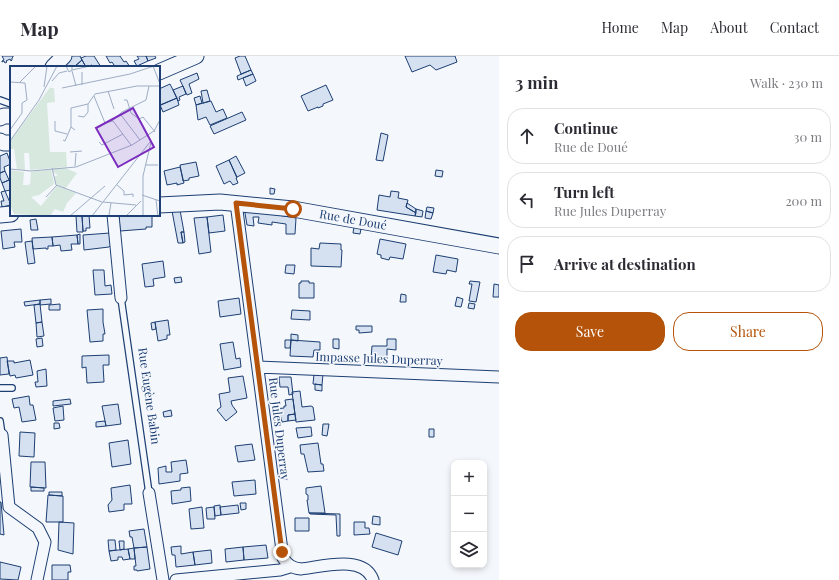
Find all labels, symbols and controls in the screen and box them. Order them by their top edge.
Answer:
text: Map [20,15,59,41]
text: Home [601,18,639,37]
text: Map [661,18,688,37]
text: About [710,18,748,37]
text: Contact [770,18,819,37]
inset map [10,66,160,216]
text: 3 min [515,71,558,93]
text: Walk · 230 m [750,74,823,91]
text: Continue [554,118,618,138]
icon: ahead [516,125,538,147]
text: 30 m [794,128,822,145]
text: Rue de Doué [554,138,628,155]
text: Turn left [554,182,615,202]
icon: left [516,189,538,211]
text: 200 m [785,192,822,209]
route start [284,200,302,218]
text: Rue Jules Duperray [554,202,666,219]
street label: Rue de Doué [318,205,388,233]
icon: arrive [516,253,538,275]
text: Arrive at destination [554,254,696,274]
button: Save [515,312,665,351]
button: Share [673,312,823,351]
street label: Rue Eugène Babin [135,346,165,445]
street label: Impasse Jules Duperray [315,348,443,368]
street label: Rue Jules Duperray [266,376,294,481]
map controls [451,460,487,568]
button: + [451,460,487,496]
button: − [451,496,487,532]
button: layers [451,532,487,568]
route end [273,543,291,561]

